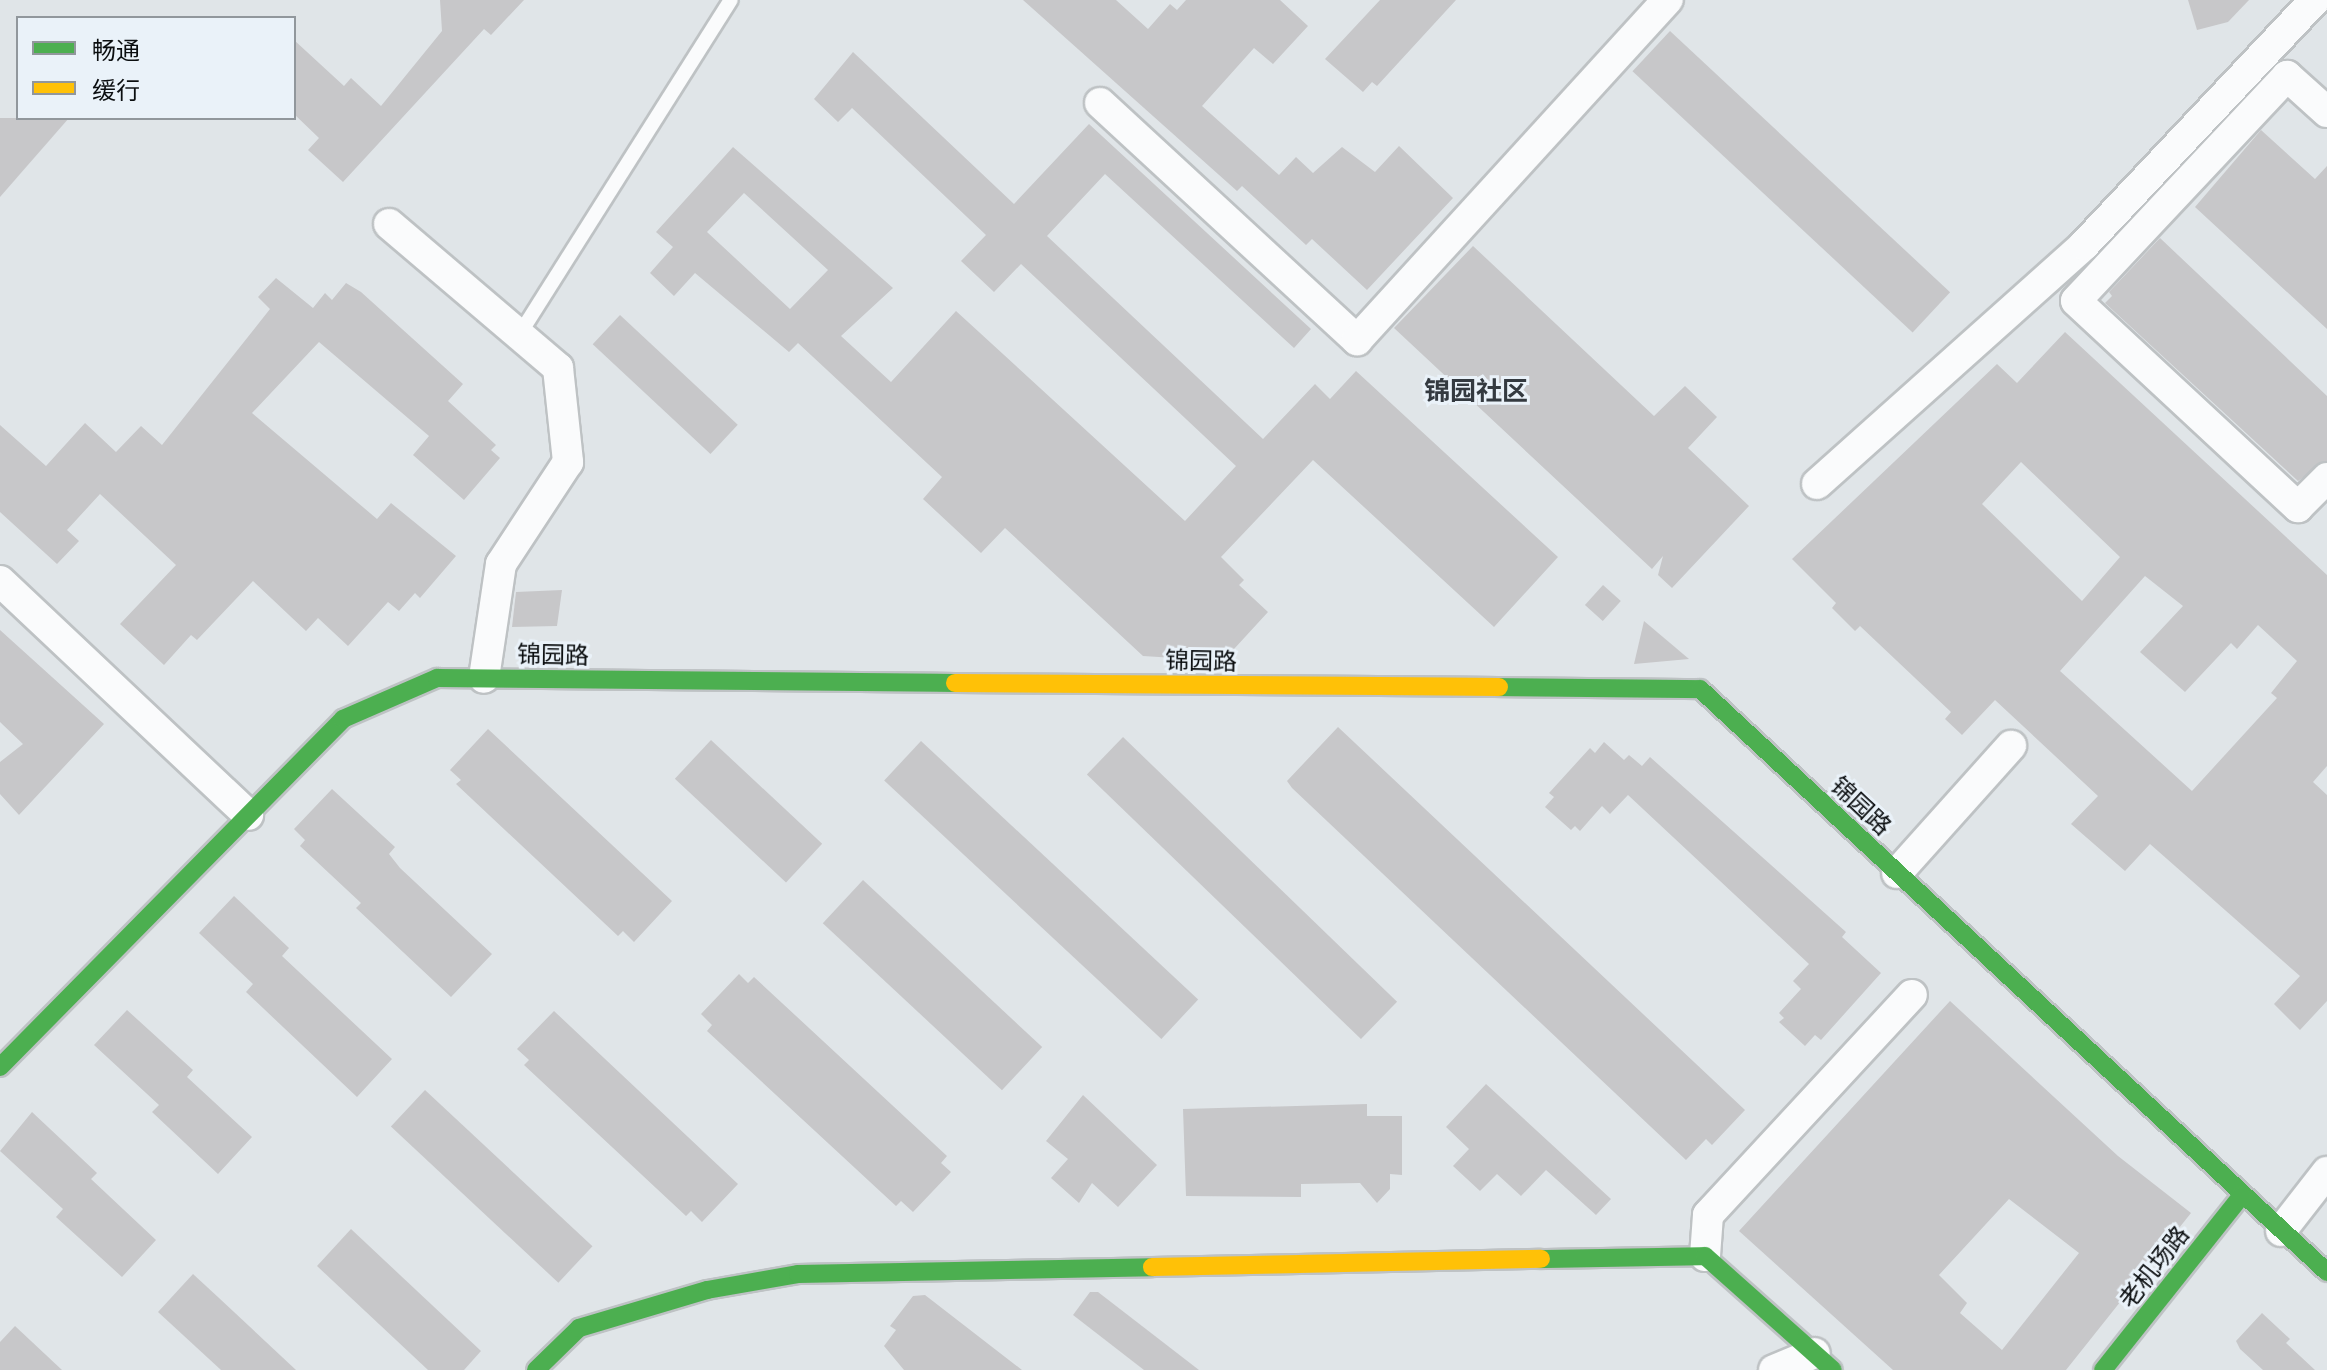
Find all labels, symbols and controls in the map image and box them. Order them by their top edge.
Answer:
legend [16,16,296,120]
text: 畅通 [92,37,140,64]
text: 缓行 [92,77,140,104]
district label: 锦园社区 [1424,376,1528,408]
street label: 锦园路 [517,640,589,670]
street label: 锦园路 [1165,646,1237,676]
street label: 锦园路 [1825,771,1897,841]
street label: 老机场路 [2113,1220,2195,1314]

